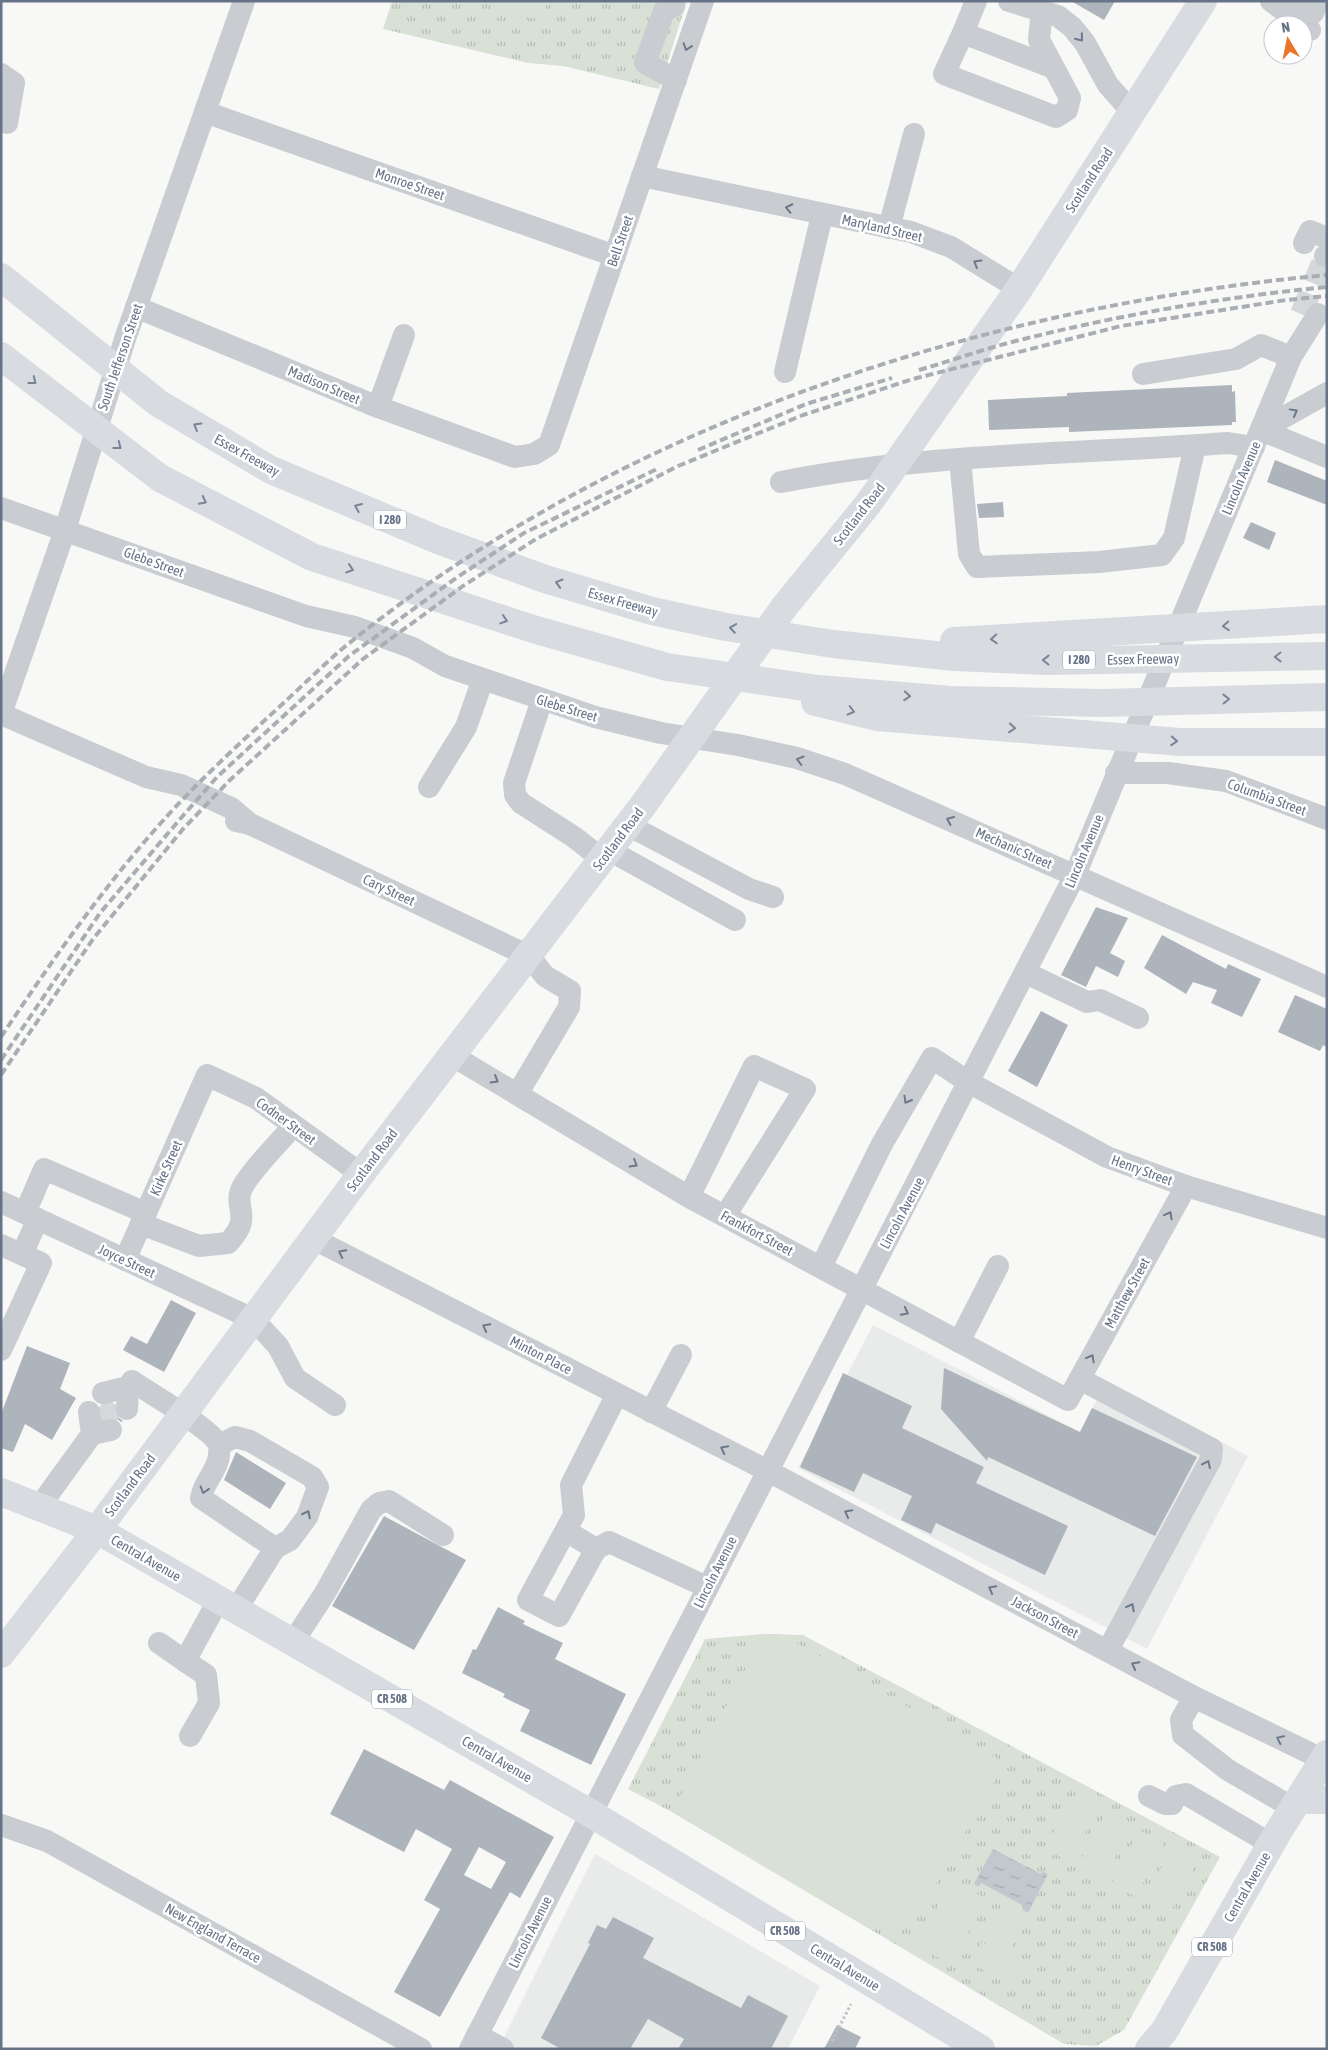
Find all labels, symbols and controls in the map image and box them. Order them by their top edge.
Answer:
north arrow [1263,15,1313,65]
text: N [1280,19,1291,36]
one-way arrow [1075,32,1084,41]
one-way arrow [683,43,693,51]
street label: Scotland Road [1062,145,1116,215]
street label: Monroe Street [373,165,447,203]
one-way arrow [785,203,794,214]
street label: Maryland Street [840,211,924,245]
street label: Bell Street [604,213,636,269]
one-way arrow [974,260,983,270]
street label: South Jefferson Street [94,302,146,412]
street label: Madison Street [286,363,362,407]
one-way arrow [27,375,37,384]
one-way arrow [1288,408,1297,418]
one-way arrow [194,423,203,433]
street label: Essex Freeway [212,431,283,480]
street label: Lincoln Avenue [1218,439,1264,517]
one-way arrow [112,440,121,448]
street label: Scotland Road [830,480,888,548]
one-way arrow [198,495,207,505]
one-way arrow [354,502,363,513]
road number: I 280 [374,510,406,530]
street label: Glebe Street [122,544,186,580]
one-way arrow [345,564,354,574]
one-way arrow [555,578,563,588]
street label: Essex Freeway [586,584,660,620]
one-way arrow [500,614,508,624]
one-way arrow [1221,620,1229,631]
one-way arrow [729,623,737,634]
one-way arrow [989,634,997,645]
road number: I 280 [1063,650,1095,670]
street label: Essex Freeway [1107,650,1179,668]
one-way arrow [1274,652,1282,662]
one-way arrow [1041,655,1049,666]
one-way arrow [903,690,911,701]
street label: Glebe Street [535,691,599,725]
one-way arrow [1223,694,1231,704]
one-way arrow [846,705,855,716]
one-way arrow [1008,723,1016,734]
one-way arrow [1170,736,1178,747]
one-way arrow [796,755,804,765]
street label: Columbia Street [1226,775,1308,819]
street label: Scotland Road [589,805,647,873]
street label: Lincoln Avenue [1061,812,1107,890]
one-way arrow [946,815,955,826]
street label: Mechanic Street [973,824,1055,872]
street label: Cary Street [361,871,417,909]
one-way arrow [490,1074,499,1084]
street label: Codner Street [253,1094,319,1148]
one-way arrow [904,1095,914,1104]
street label: Scotland Road [343,1126,401,1194]
street label: Kirke Street [147,1138,185,1198]
street label: Henry Street [1109,1152,1175,1188]
one-way arrow [629,1158,638,1168]
street label: Lincoln Avenue [877,1175,927,1251]
street label: Frankfort Street [718,1207,796,1259]
one-way arrow [1163,1212,1173,1221]
street label: Joyce Street [96,1241,158,1281]
one-way arrow [338,1249,347,1259]
street label: Matthew Street [1101,1255,1153,1331]
one-way arrow [899,1306,908,1316]
one-way arrow [483,1323,492,1333]
street label: Minton Place [507,1333,575,1377]
one-way arrow [1085,1354,1095,1363]
one-way arrow [721,1445,730,1455]
street label: Scotland Road [101,1451,159,1519]
one-way arrow [1201,1460,1211,1469]
one-way arrow [199,1485,209,1493]
one-way arrow [844,1509,853,1519]
one-way arrow [301,1510,311,1519]
street label: Central Avenue [108,1532,184,1584]
street label: Lincoln Avenue [690,1533,740,1611]
one-way arrow [988,1585,997,1595]
street label: Jackson Street [1009,1593,1081,1641]
one-way arrow [1125,1604,1135,1613]
one-way arrow [1132,1661,1141,1671]
road number: CR 508 [372,1690,412,1708]
street label: Central Avenue [459,1733,535,1785]
one-way arrow [1276,1735,1285,1745]
street label: Central Avenue [1221,1849,1273,1925]
street label: Lincoln Avenue [505,1893,555,1971]
street label: New England Terrace [162,1900,264,1966]
road number: CR 508 [765,1922,805,1940]
road number: CR 508 [1192,1938,1232,1956]
street label: Central Avenue [807,1940,883,1994]

